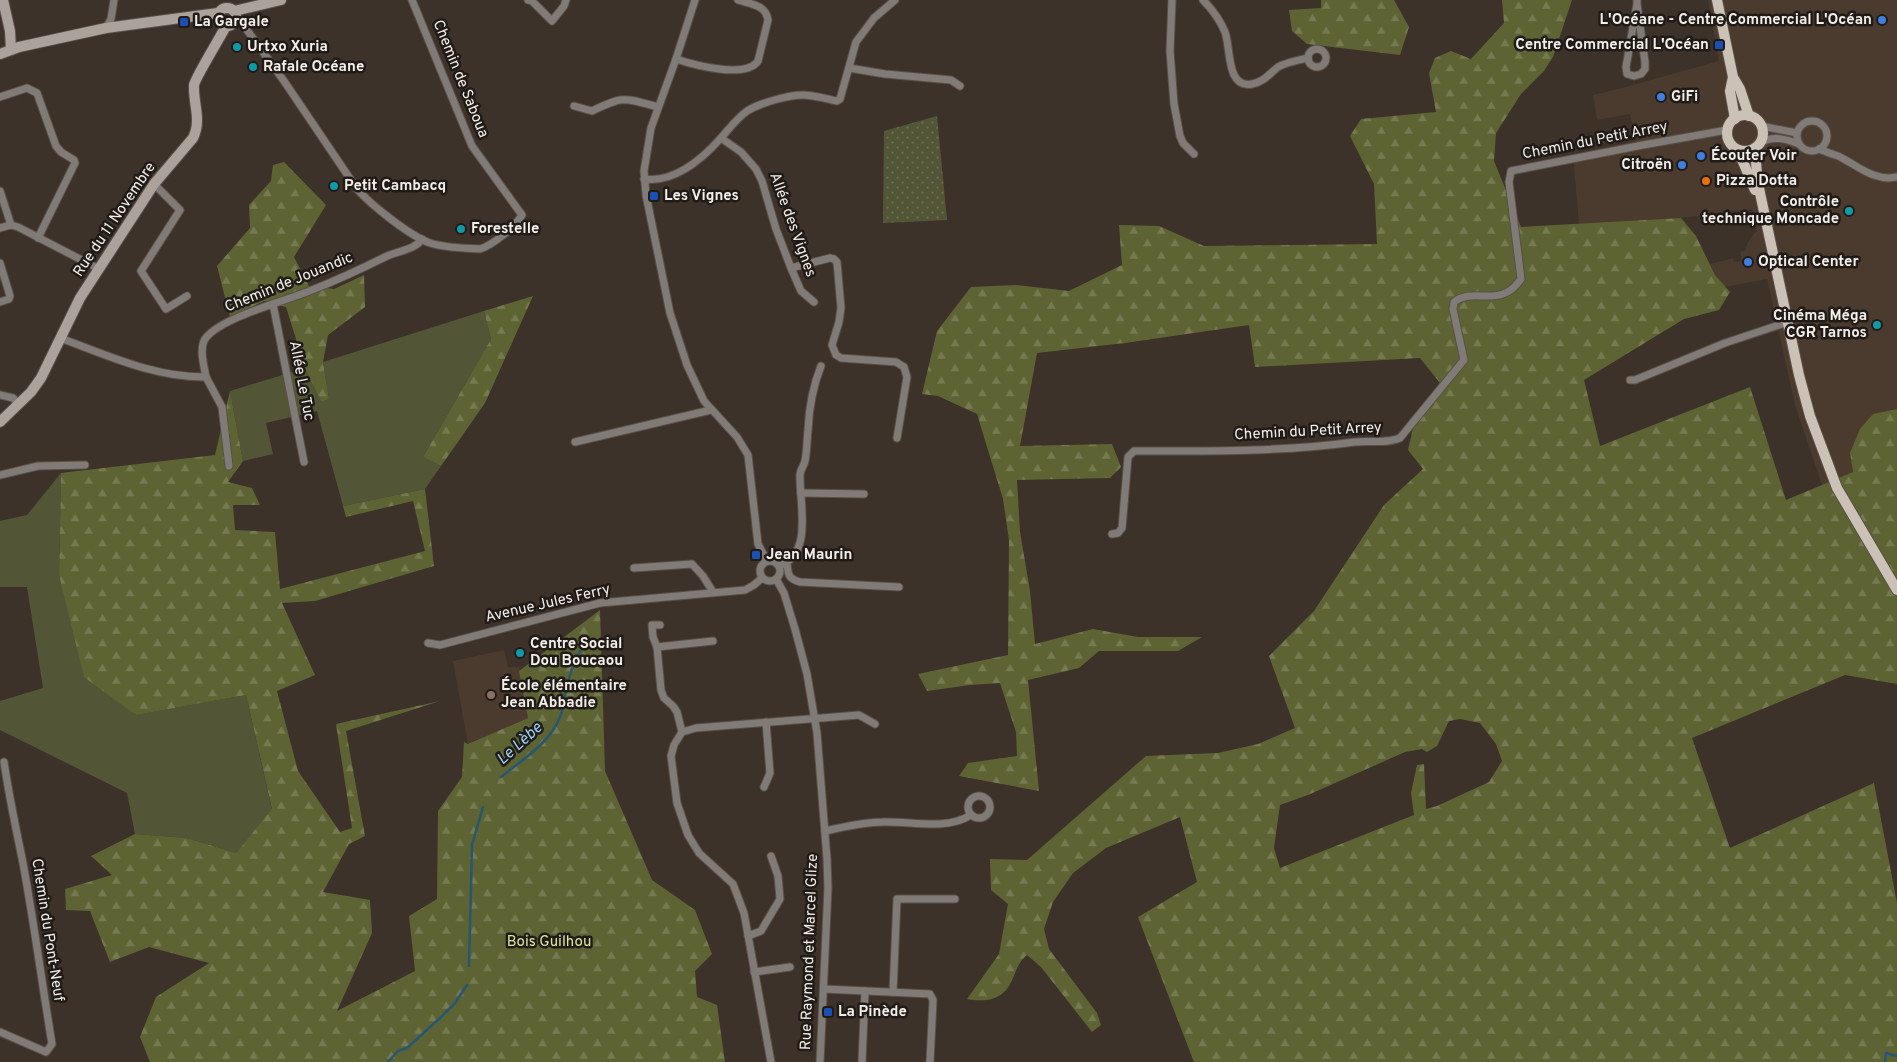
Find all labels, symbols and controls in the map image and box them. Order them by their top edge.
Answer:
place label: L'Océane - Centre Commercial L'Océan [1600,11,1872,30]
place label: La Gargale [194,13,269,32]
marker: L'Océane - Centre Commercial L'Océan [1876,14,1888,26]
marker: La Gargale [178,16,190,28]
street label: Chemin de Saboua [428,17,492,141]
place label: Centre Commercial L'Océan [1515,36,1709,55]
place label: Urtxo Xuria [247,38,328,57]
marker: Centre Commercial L'Océan [1713,39,1725,51]
marker: Urtxo Xuria [231,41,243,53]
place label: Rafale Océane [263,58,364,77]
marker: Rafale Océane [247,61,259,73]
place label: GiFi [1671,88,1698,107]
marker: GiFi [1655,91,1667,103]
street label: Chemin du Petit Arrey [1521,118,1669,164]
place label: Écouter Voir [1711,146,1798,166]
marker: Écouter Voir [1695,150,1707,162]
place label: Citroën [1621,156,1672,175]
street label: Rue du 11 Novembre [70,159,160,281]
marker: Citroën [1676,159,1688,171]
street label: Allée des Vignes [764,170,820,280]
place label: Pizza Dotta [1716,172,1797,191]
marker: Pizza Dotta [1700,175,1712,187]
place label: Petit Cambacq [344,177,446,196]
marker: Petit Cambacq [328,180,340,192]
place label: Les Vignes [664,187,739,206]
marker: Les Vignes [648,190,660,202]
place label: Contrôle technique Moncade [1702,193,1839,229]
marker: Contrôle technique Moncade [1843,205,1855,217]
place label: Forestelle [471,220,539,239]
marker: Forestelle [455,223,467,235]
street label: Chemin de Jouandic [222,249,356,317]
place label: Optical Center [1758,253,1860,272]
marker: Optical Center [1742,256,1754,268]
place label: Cinéma Méga CGR Tarnos [1773,307,1867,343]
marker: Cinéma Méga CGR Tarnos [1871,319,1883,331]
street label: Allée Le Tuc [284,339,318,423]
street label: Chemin du Petit Arrey [1234,419,1382,445]
place label: Jean Maurin [766,546,852,565]
marker: Jean Maurin [750,549,762,561]
street label: Avenue Jules Ferry [484,580,612,628]
place label: Centre Social Dou Boucaou [530,635,623,671]
marker: Centre Social Dou Boucaou [514,647,526,659]
place label: École élémentaire Jean Abbadie [501,676,627,713]
marker: École élémentaire Jean Abbadie [485,689,497,701]
water label: Le Lèbe [493,718,547,770]
street label: Rue Raymond et Marcel Glize [797,854,823,1050]
street label: Chemin du Pont-Neuf [26,857,68,1003]
park label: Bois Guilhou [507,933,591,952]
place label: La Pinède [838,1003,907,1022]
marker: La Pinède [822,1006,834,1018]

